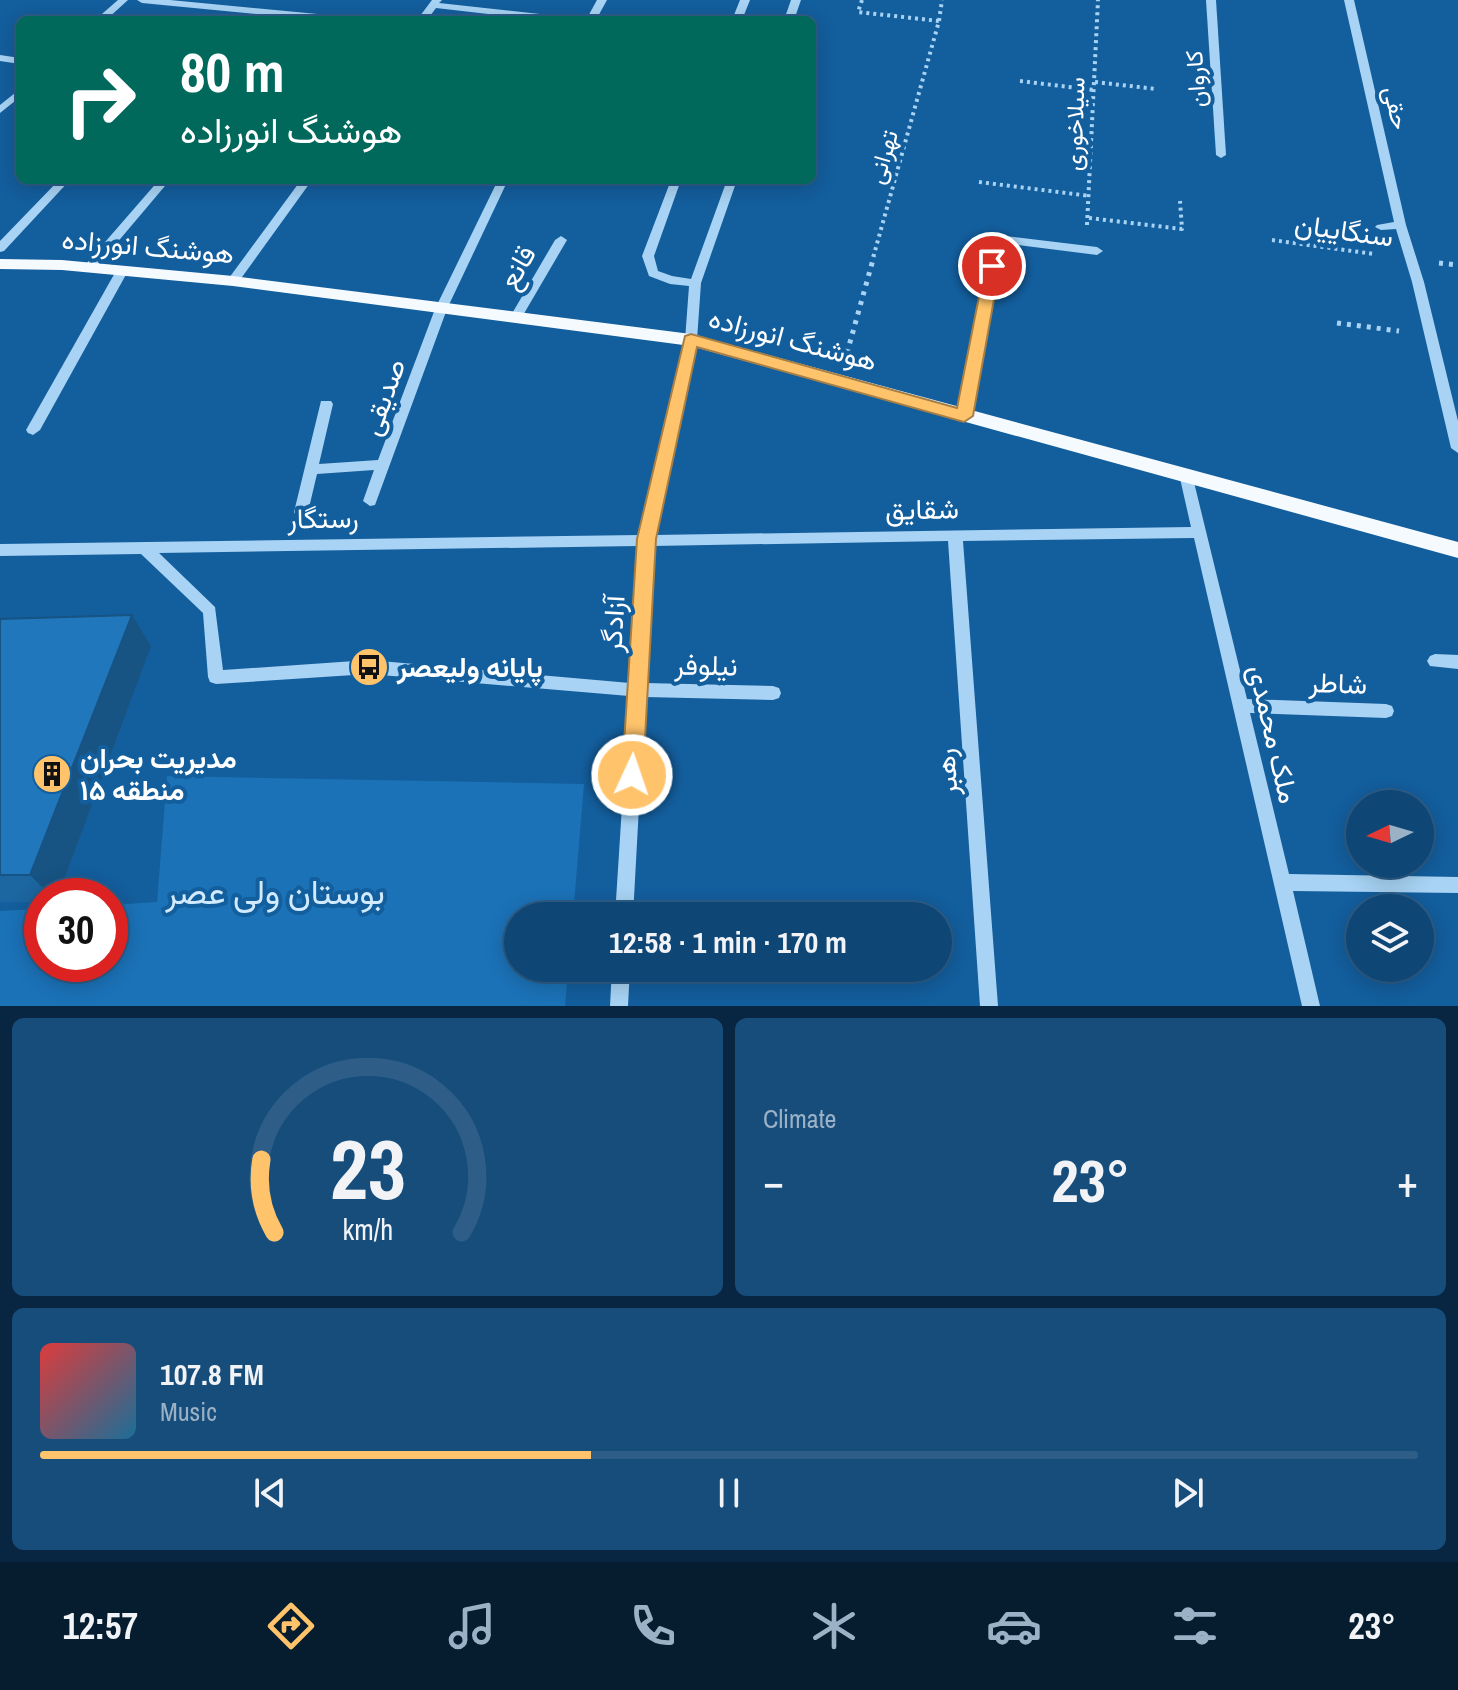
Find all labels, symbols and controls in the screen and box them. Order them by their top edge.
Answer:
text: 80 m [180,34,285,109]
icon: right [48,48,152,152]
street label: کاروان [1177,49,1213,109]
street label: سیلاخوری [1056,76,1092,171]
street label: حقی [1376,83,1417,133]
text: هوشنگ انورزاده [180,106,402,154]
street label: تهرانی [859,126,905,188]
street label: سنگاییان [1292,204,1396,256]
street label: هوشنگ انورزاده [60,220,236,272]
pin [958,232,1026,300]
street label: قانع [489,238,546,296]
icon: arrive [970,244,1014,288]
street label: هوشنگ انورزاده [705,298,881,380]
street label: صدیقی [352,353,414,441]
street label: شقایق [885,489,959,529]
street label: رستگار [286,498,359,538]
street label: آزادگر [592,592,634,654]
street label: نیلوفر [673,645,738,685]
bus stop icon: پایانه ولیعصر [348,646,390,688]
place label: پایانه ولیعصر [396,648,543,687]
street label: ملک محمدی [1240,661,1308,807]
street label: شاطر [1307,663,1368,703]
position arrow [590,733,674,817]
place label: مدیریت بحران منطقه ۱۵ [80,739,237,809]
street label: رهبر [925,747,967,798]
building icon: مدیریت بحران منطقه ۱۵ [31,753,73,795]
north arrow [1346,790,1434,878]
map controls [1346,790,1434,982]
park label: بوستان ولی عصر [164,869,385,915]
speed limit sign: 30 [24,878,128,982]
button: layers [1346,894,1434,982]
text: 12:58 · 1 min · 170 m [609,922,847,962]
text: Climate [763,1101,836,1136]
text: 23 [330,1113,405,1225]
text: 23° [1051,1140,1130,1221]
text: − [763,1151,784,1211]
text: + [1397,1151,1418,1211]
text: km/h [342,1210,393,1249]
text: 107.8 FM [160,1354,264,1394]
text: Music [160,1394,217,1429]
icon: previous [248,1471,292,1515]
icon: pause [707,1471,751,1515]
icon: next [1166,1471,1210,1515]
icon: directions [263,1598,319,1654]
icon: music [444,1598,500,1654]
icon: phone [625,1598,681,1654]
icon: climate [806,1598,862,1654]
icon: car [986,1598,1042,1654]
icon: filters [1167,1598,1223,1654]
text: 12:57 [62,1602,138,1650]
text: 23° [1348,1602,1396,1650]

